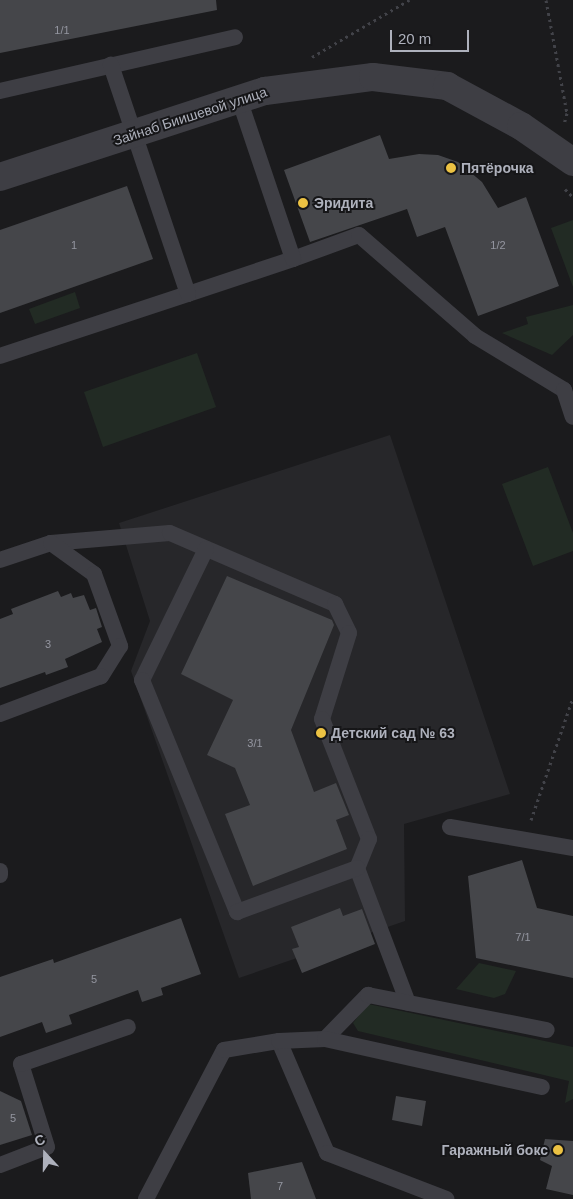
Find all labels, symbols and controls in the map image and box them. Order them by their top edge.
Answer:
scale bar [393,20,472,52]
house number: 1/1 [54,23,70,37]
text: 20 m [398,30,431,47]
street label: Зайнаб Биишевой улица [111,83,269,149]
place label: Пятёрочка [461,160,534,176]
marker: Пятёрочка [445,162,457,174]
place label: Эридита [314,195,373,211]
marker: Эридита [296,196,310,210]
house number: 1 [71,238,77,252]
house number: 1/2 [490,238,506,252]
house number: 3 [45,637,51,651]
place label: Детский сад № 63 [331,725,455,741]
marker: Детский сад № 63 [315,727,327,739]
house number: 3/1 [247,736,263,750]
house number: 7/1 [515,930,531,944]
house number: 5 [91,972,97,986]
house number: 5 [10,1111,16,1125]
north arrow [20,1129,70,1179]
text: С [32,1131,47,1149]
place label: Гаражный бокс [441,1142,548,1158]
marker: Гаражный бокс [552,1144,564,1156]
house number: 7 [277,1179,283,1193]

